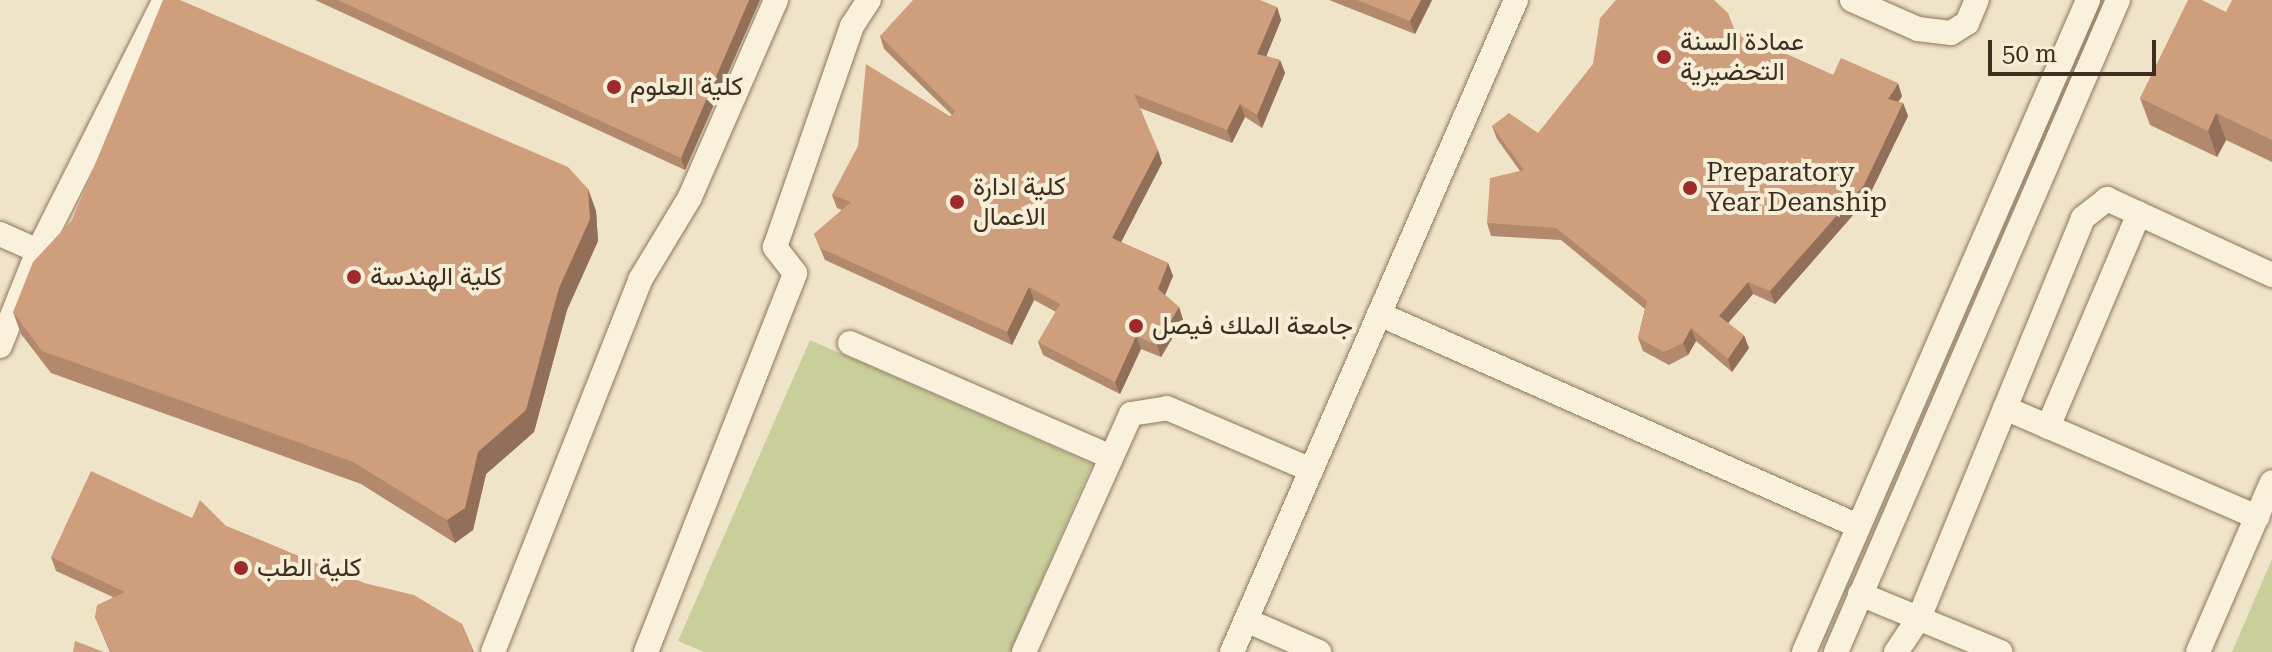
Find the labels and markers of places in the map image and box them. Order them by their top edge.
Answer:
place label: عمادة السنة التحضيرية [1680,26,1804,88]
marker: عمادة السنة التحضيرية [1655,48,1673,66]
place label: كلية العلوم [630,71,743,103]
marker: كلية العلوم [605,78,623,96]
place label: Preparatory Year Deanship [1706,157,1887,218]
place label: كلية ادارة الاعمال [973,171,1066,232]
marker: Preparatory Year Deanship [1681,179,1699,197]
marker: كلية ادارة الاعمال [948,193,966,211]
place label: كلية الهندسة [370,261,502,293]
marker: كلية الهندسة [345,268,363,286]
place label: جامعة الملك فيصل [1152,310,1353,342]
marker: جامعة الملك فيصل [1127,317,1145,335]
place label: كلية الطب [257,552,362,584]
marker: كلية الطب [232,559,250,577]

